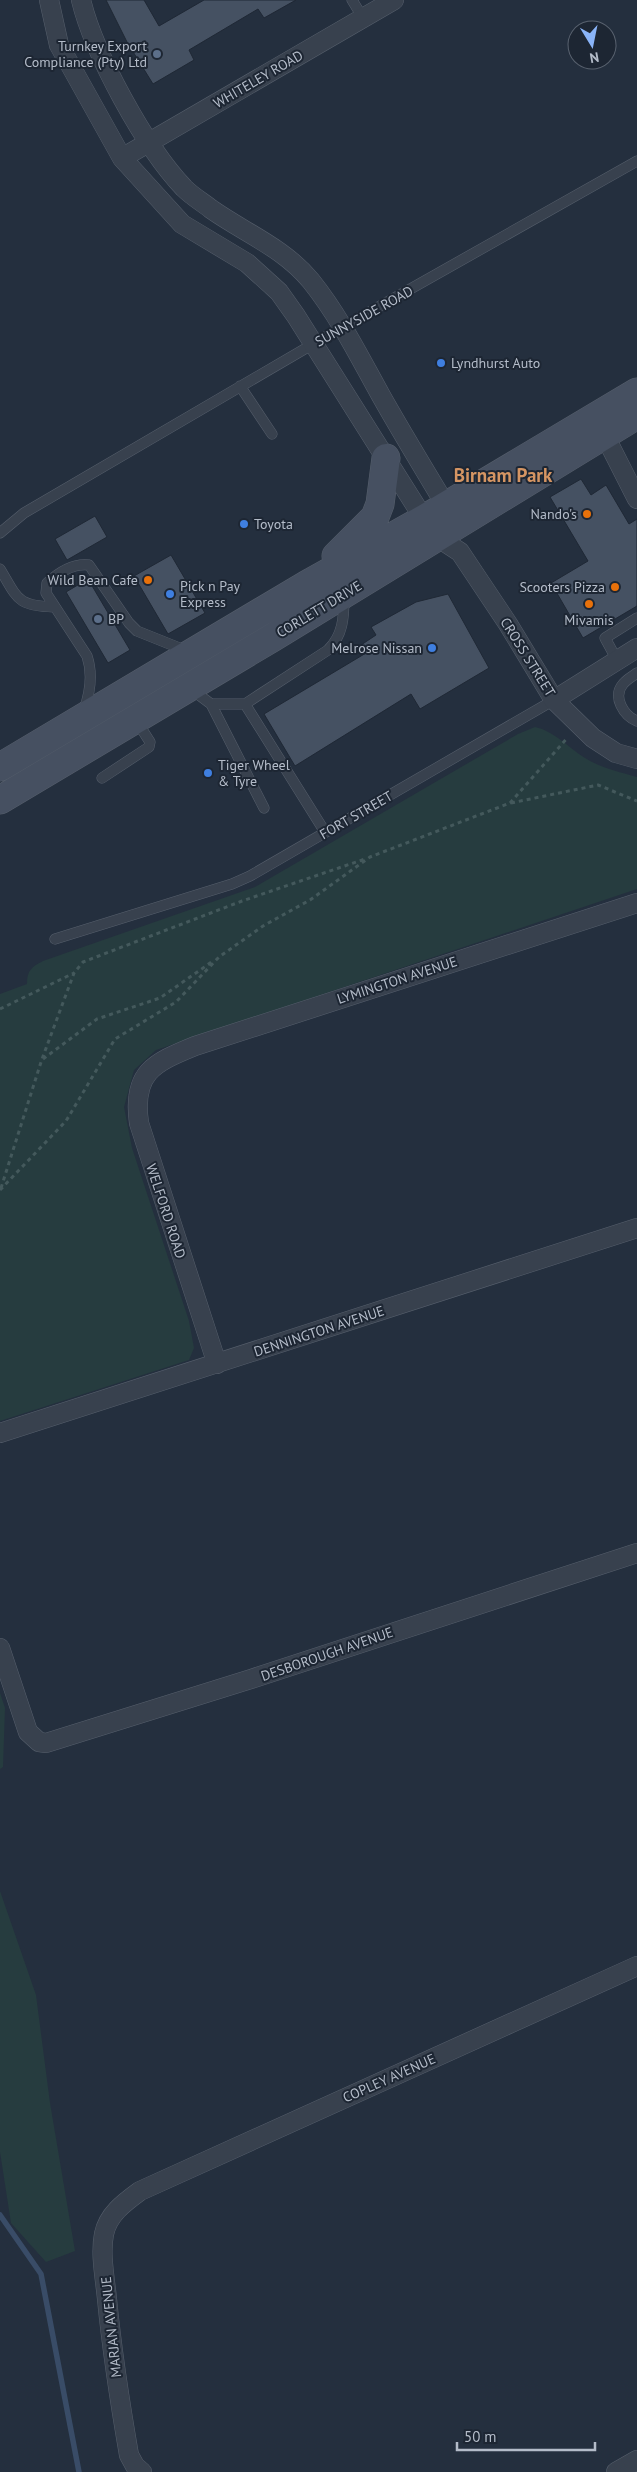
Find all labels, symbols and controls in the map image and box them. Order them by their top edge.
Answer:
north arrow [567,20,617,70]
place label: Turnkey Export Compliance (Pty) Ltd [24,37,147,71]
street label: WHITELEY ROAD [210,46,306,112]
marker: Turnkey Export Compliance (Pty) Ltd [151,48,163,60]
text: N [588,48,600,67]
street label: SUNNYSIDE ROAD [312,282,416,350]
place label: Lyndhurst Auto [451,354,540,372]
marker: Lyndhurst Auto [435,357,447,369]
district label: Birnam Park [454,463,553,487]
place label: Nando's [531,505,577,523]
marker: Nando's [581,508,593,520]
place label: Toyota [254,515,293,533]
marker: Toyota [238,518,250,530]
place label: Wild Bean Cafe [48,571,138,589]
marker: Wild Bean Cafe [142,574,154,586]
street label: CORLETT DRIVE [273,576,365,642]
place label: Pick n Pay Express [180,577,241,611]
place label: Scooters Pizza [519,578,605,596]
marker: Scooters Pizza [609,581,621,593]
marker: Pick n Pay Express [164,588,176,600]
marker: Mivamis [583,598,595,610]
place label: BP [108,610,124,628]
place label: Mivamis [564,611,614,629]
marker: BP [92,613,104,625]
street label: CROSS STREET [496,614,560,700]
place label: Melrose Nissan [331,639,422,657]
marker: Melrose Nissan [426,642,438,654]
place label: Tiger Wheel & Tyre [218,756,290,790]
marker: Tiger Wheel & Tyre [202,767,214,779]
street label: FORT STREET [316,787,396,843]
street label: LYMINGTON AVENUE [335,952,459,1008]
street label: WELFORD ROAD [142,1161,190,1261]
street label: DENNINGTON AVENUE [252,1301,386,1361]
street label: DESBOROUGH AVENUE [259,1623,395,1685]
street label: COPLEY AVENUE [340,2050,438,2106]
street label: MARJAN AVENUE [97,2276,125,2378]
scale bar [457,2420,594,2452]
text: 50 m [464,2427,497,2446]

